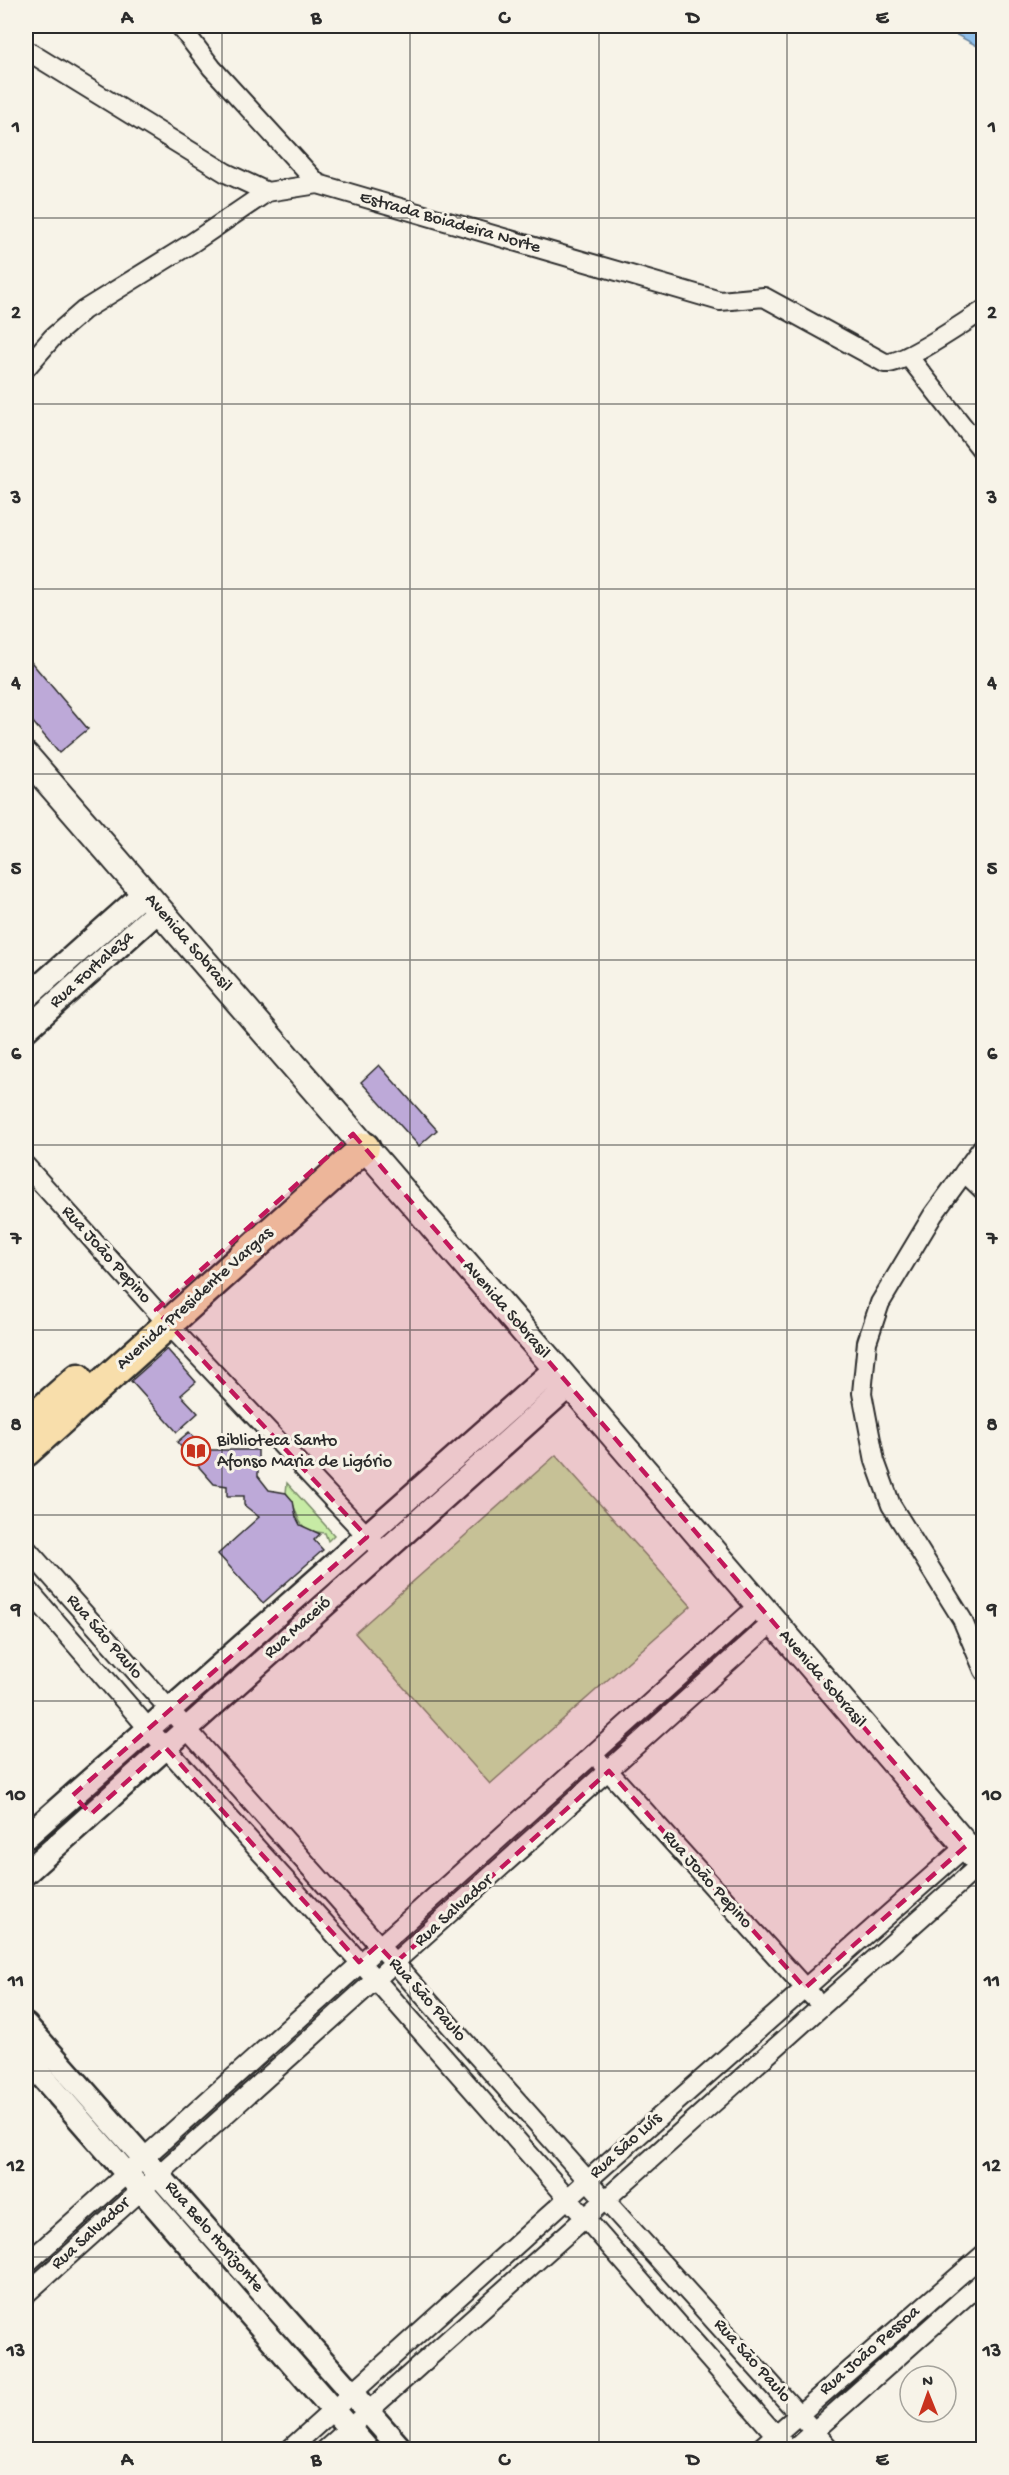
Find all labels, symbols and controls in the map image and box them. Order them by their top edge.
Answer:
text: A [120,8,135,31]
text: B [310,8,322,31]
text: C [498,8,512,31]
text: D [684,8,700,31]
text: E [876,8,890,31]
text: 1 [11,117,20,140]
text: 1 [987,117,996,140]
street label: Estrada Boiadeira Norte [357,187,544,259]
text: 2 [11,303,21,326]
text: 2 [987,303,997,326]
text: 3 [10,488,21,511]
text: 3 [986,488,997,511]
text: 4 [10,673,21,696]
text: 4 [986,673,997,696]
text: 5 [11,859,22,882]
text: 5 [987,859,998,882]
street label: Avenida Sobrasil [140,890,236,996]
street label: Rua Fortaleza [46,926,139,1013]
text: 6 [11,1044,22,1067]
text: 6 [987,1044,998,1067]
street label: Rua João Pepino [57,1202,155,1308]
street label: Avenida Presidente Vargas [112,1222,279,1375]
text: 7 [10,1229,23,1252]
text: 7 [986,1229,999,1252]
street label: Avenida Sobrasil [458,1257,554,1363]
text: 8 [11,1415,22,1438]
text: 8 [987,1415,998,1438]
place label: Biblioteca Santo Afonso Maria de Ligório [216,1431,392,1473]
library icon: Biblioteca Santo Afonso Maria de Ligório [180,1435,212,1467]
street label: Rua São Paulo [61,1590,147,1684]
street label: Rua Maceió [260,1592,336,1664]
text: 9 [10,1600,21,1623]
text: 9 [986,1600,997,1623]
street label: Avenida Sobrasil [774,1626,870,1732]
text: 10 [5,1785,26,1808]
text: 10 [981,1785,1002,1808]
street label: Rua João Pepino [658,1827,756,1933]
street label: Rua Salvador [410,1869,499,1952]
street label: Rua São Paulo [384,1954,470,2046]
text: 11 [7,1971,24,1994]
text: 11 [983,1971,1000,1994]
street label: Rua São Luís [586,2107,667,2184]
text: 12 [6,2156,25,2179]
text: 12 [982,2156,1001,2179]
street label: Rua Belo Horizonte [160,2177,268,2297]
street label: Rua Salvador [47,2192,136,2275]
street label: Rua João Pessoa [815,2301,925,2400]
street label: Rua São Paulo [709,2315,795,2407]
text: 13 [6,2341,25,2364]
text: 13 [982,2341,1001,2364]
north arrow [898,2364,958,2424]
text: N [922,2373,934,2392]
text: A [120,2450,135,2473]
text: B [310,2450,322,2473]
text: C [498,2450,512,2473]
text: D [684,2450,700,2473]
text: E [876,2450,890,2473]

